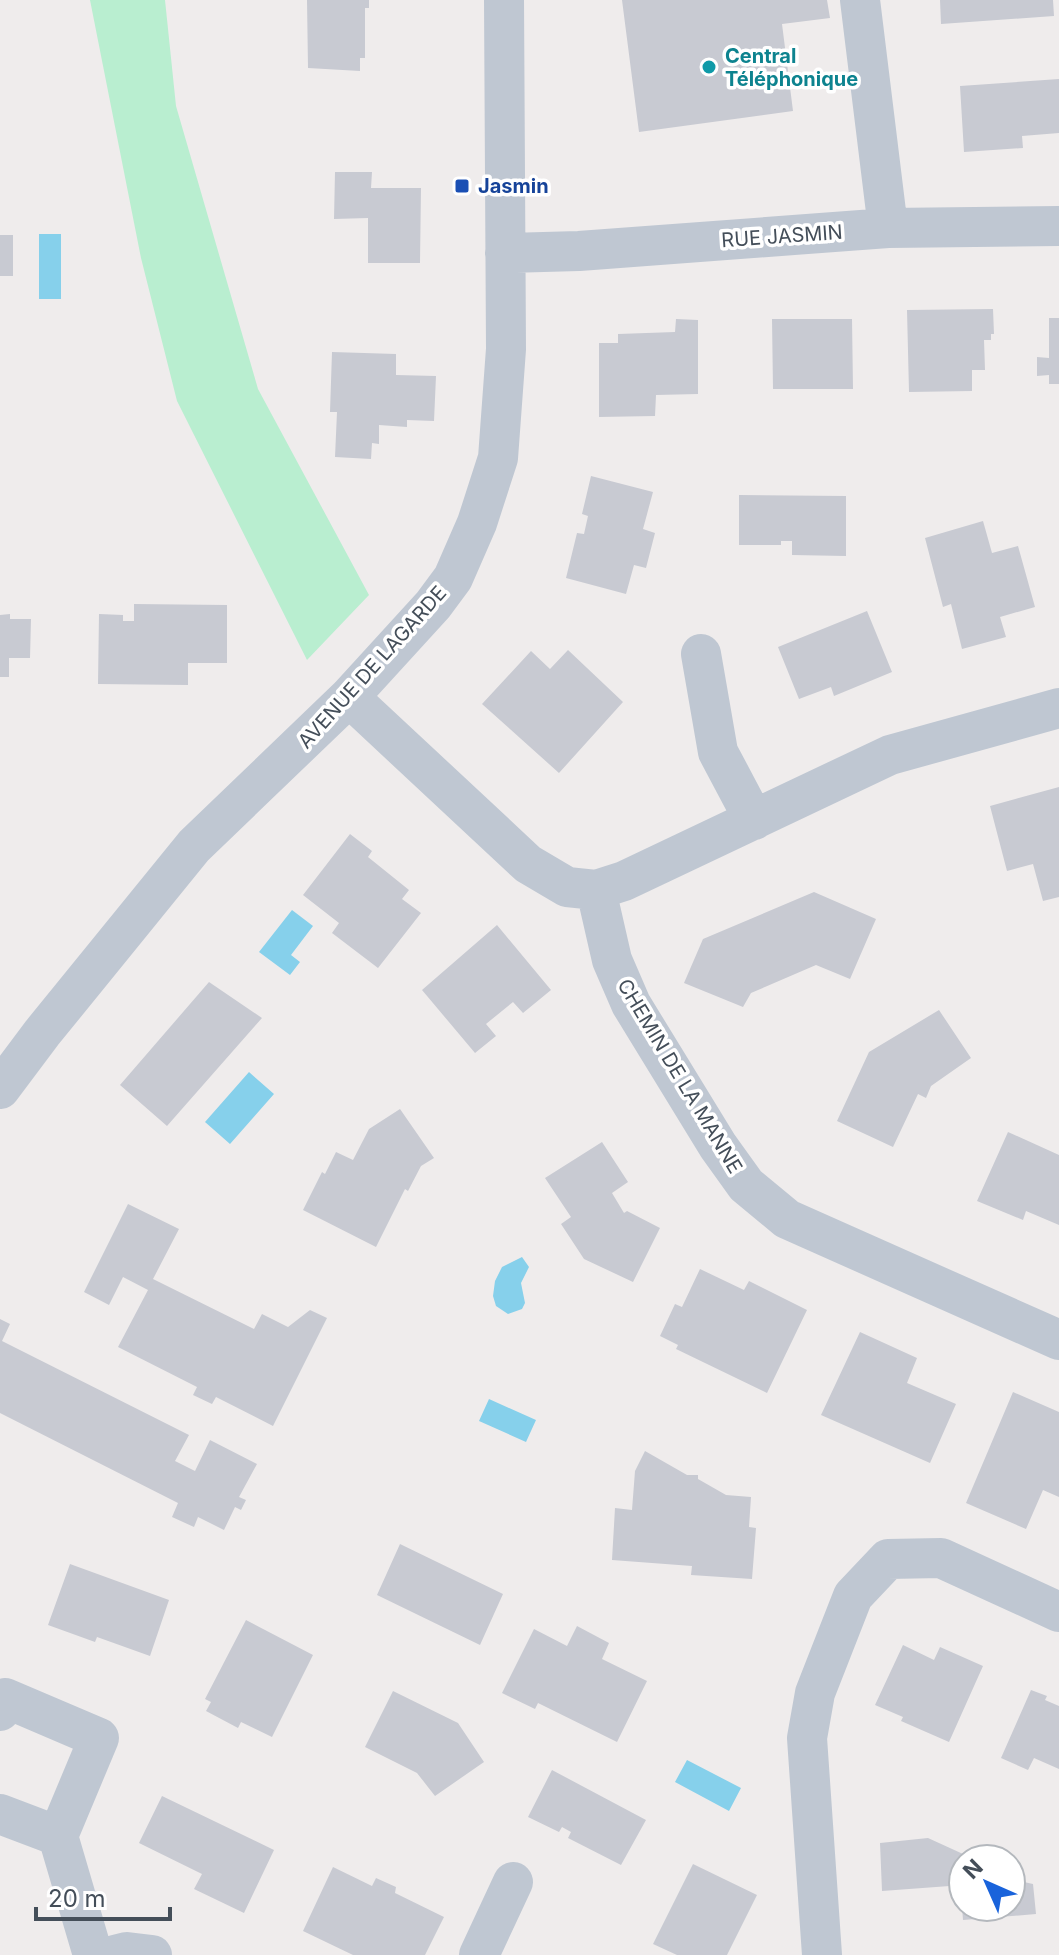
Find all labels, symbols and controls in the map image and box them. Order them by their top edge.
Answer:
place label: Central Téléphonique [725,44,858,91]
marker: Central Téléphonique [700,58,718,76]
place label: Jasmin [478,174,549,198]
marker: Jasmin [453,177,471,195]
street label: RUE JASMIN [721,220,843,252]
street label: AVENUE DE LAGARDE [293,581,451,753]
street label: CHEMIN DE LA MANNE [612,974,748,1178]
north arrow [947,1843,1027,1923]
text: N [958,1854,988,1884]
scale bar [36,1871,170,1921]
text: 20 m [48,1884,106,1913]

